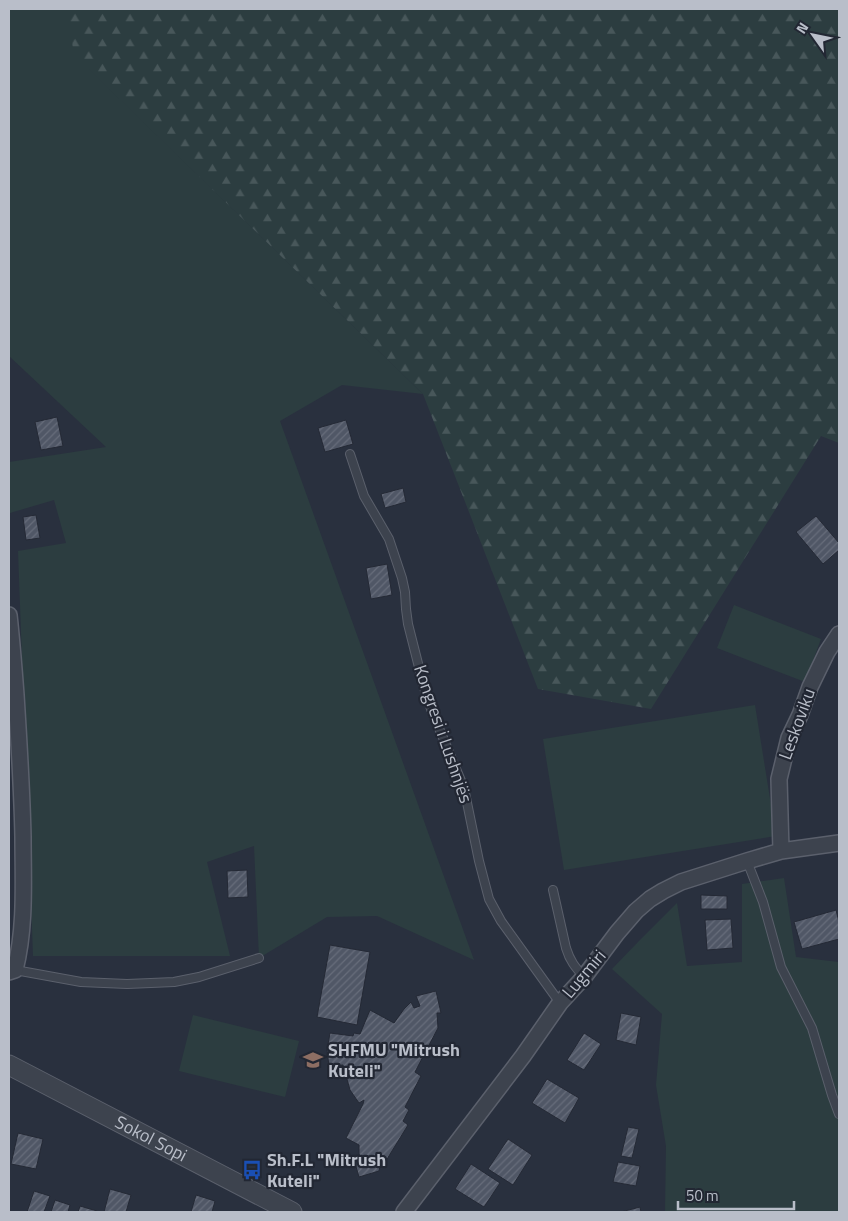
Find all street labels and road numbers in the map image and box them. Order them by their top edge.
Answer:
street label: Kongresi i Lushnjës [407,661,480,807]
street label: Leskoviku [771,684,822,763]
street label: Lugmiri [555,943,612,1004]
street label: Sokol Sopi [110,1108,192,1168]

